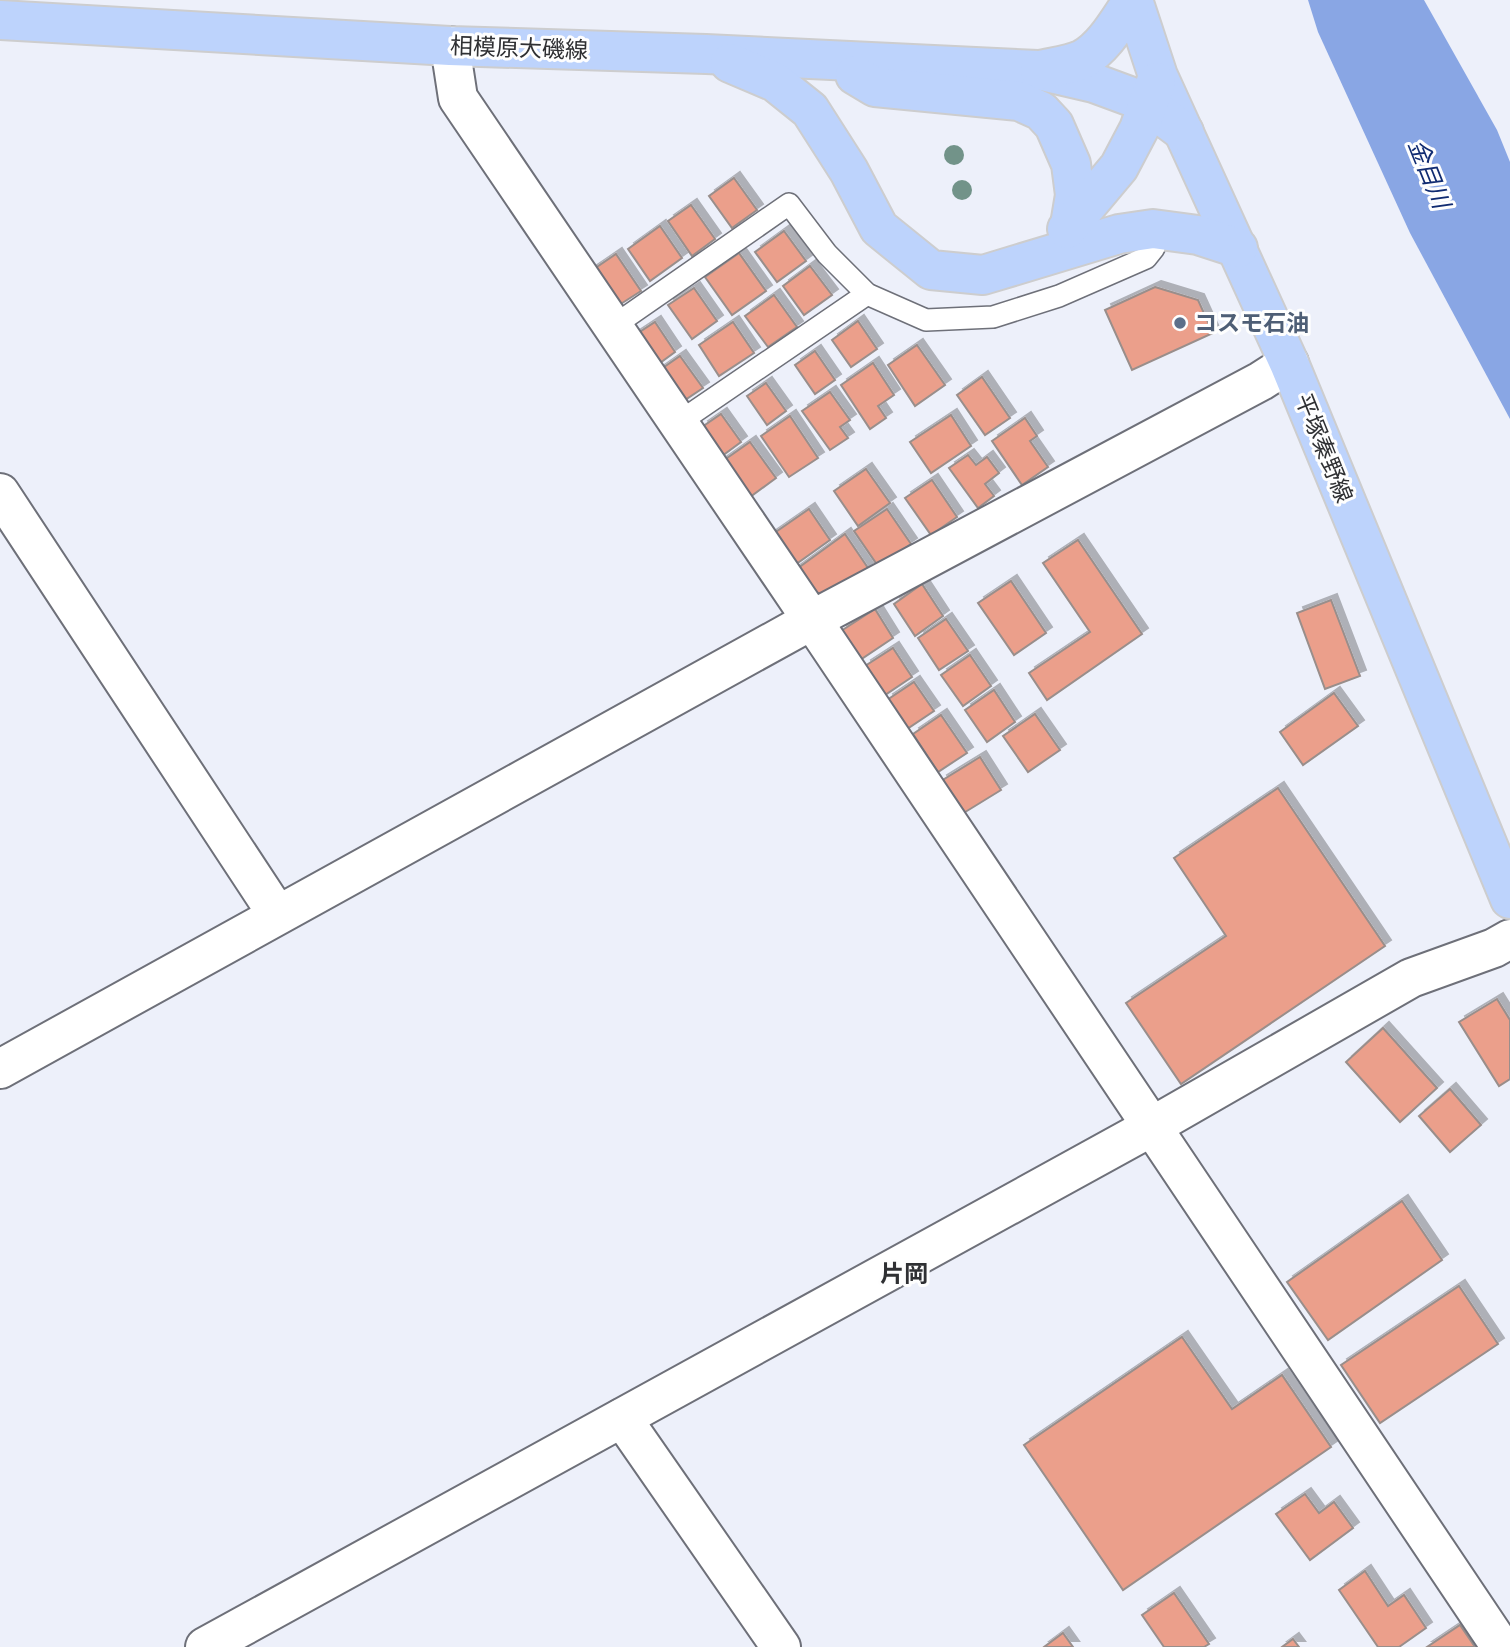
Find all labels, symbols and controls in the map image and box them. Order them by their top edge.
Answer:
street label: 相模原大磯線 [450,33,588,62]
water label: 金目川 [1403,135,1457,215]
place label: コスモ石油 [1194,310,1309,335]
marker: コスモ石油 [1172,315,1188,331]
street label: 平塚秦野線 [1291,390,1358,506]
district label: 片岡 [880,1260,928,1287]

